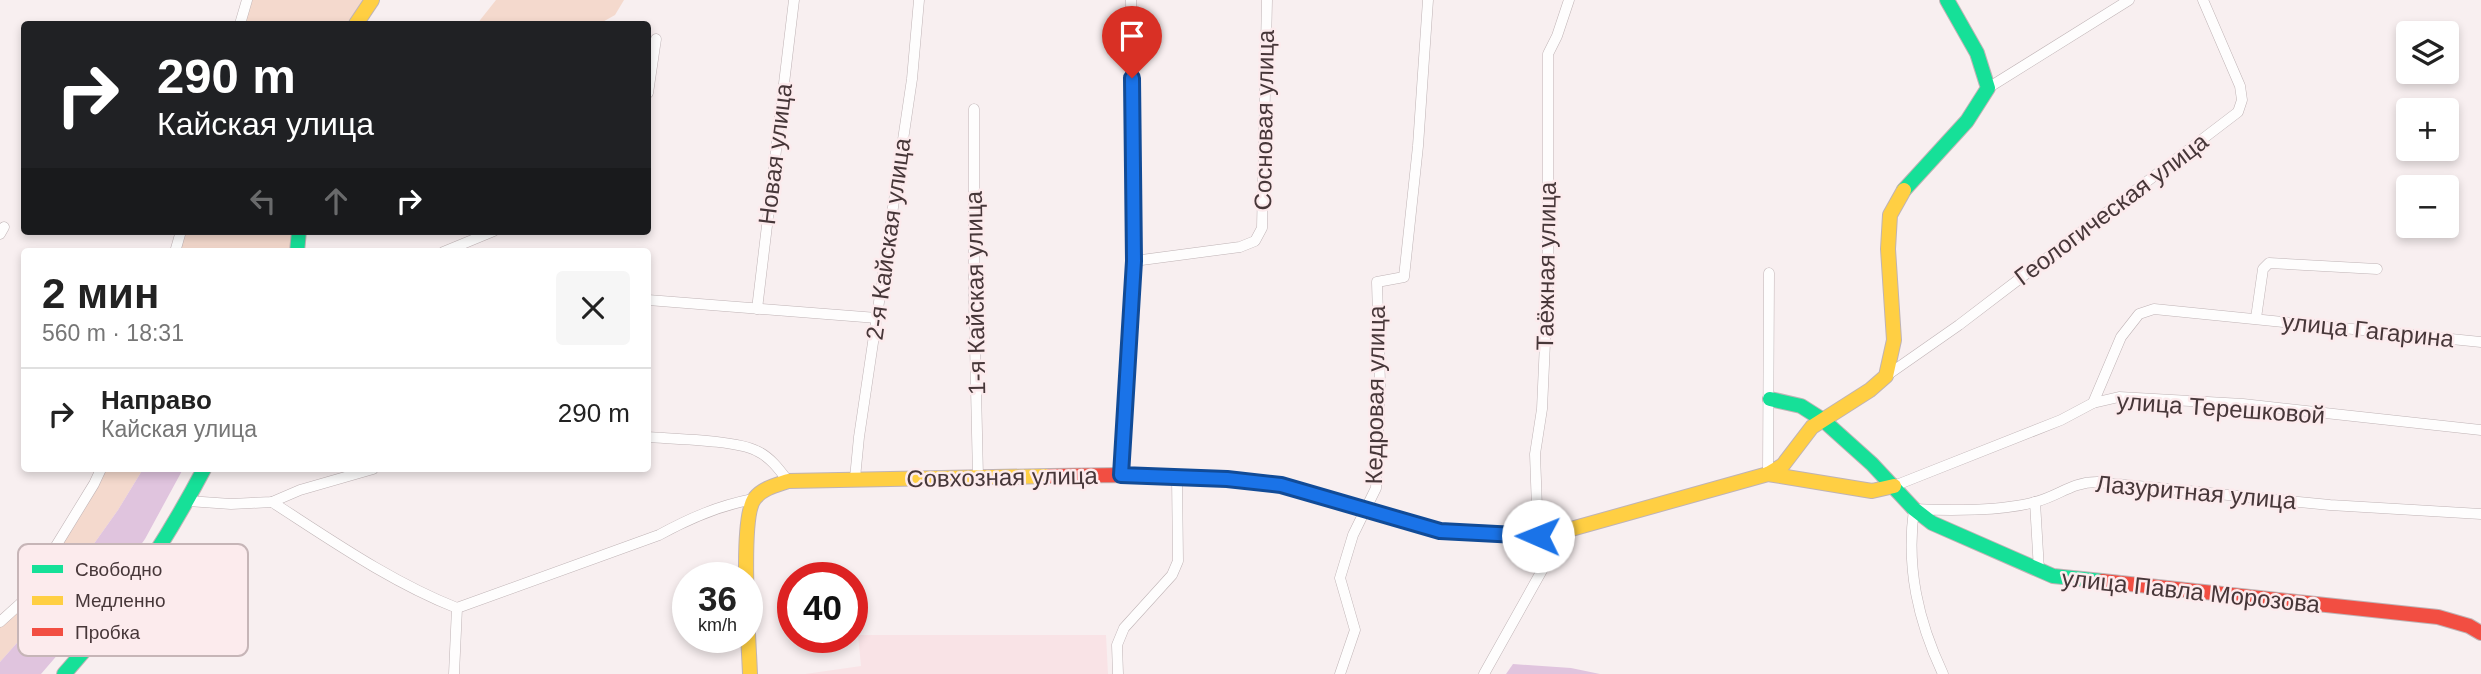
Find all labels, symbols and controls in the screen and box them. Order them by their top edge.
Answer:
pin [1102,6,1162,78]
icon: arrive [1113,17,1151,55]
map controls [2396,21,2459,238]
button: layers [2396,21,2459,84]
street label: Сосновая улица [1249,29,1279,211]
icon: right [42,49,133,140]
text: 290 m [157,49,296,103]
street label: Новая улица [753,81,797,226]
button: + [2396,98,2459,161]
text: Кайская улица [157,106,374,142]
street label: Геологическая улица [2009,127,2214,291]
street label: 2-я Кайская улица [860,136,916,342]
button: − [2396,175,2459,238]
street label: Таёжная улица [1531,181,1561,351]
icon: left [244,182,282,220]
icon: ahead [317,182,355,220]
icon: right [390,182,428,220]
street label: 1-я Кайская улица [960,190,990,395]
text: 2 мин [42,270,159,317]
button: close [556,271,630,345]
street label: Кедровая улица [1360,305,1390,485]
street label: улица Гагарина [2281,308,2456,353]
text: 560 m · 18:31 [42,320,184,346]
text: Направо [101,385,212,415]
street label: улица Терешковой [2116,387,2326,429]
icon: right [42,395,80,433]
text: 290 m [558,398,630,428]
text: Кайская улица [101,416,257,442]
street label: Совхозная улица [906,462,1099,492]
street label: Лазуритная улица [2095,470,2298,514]
position arrow [1501,499,1575,573]
legend [18,544,248,656]
text: Свободно [75,559,162,580]
speed limit sign: 40 [777,562,868,653]
street label: улица Павла Морозова [2061,564,2322,618]
text: 36 [698,579,737,618]
text: Медленно [75,590,165,611]
text: km/h [698,615,737,635]
text: Пробка [75,622,140,643]

